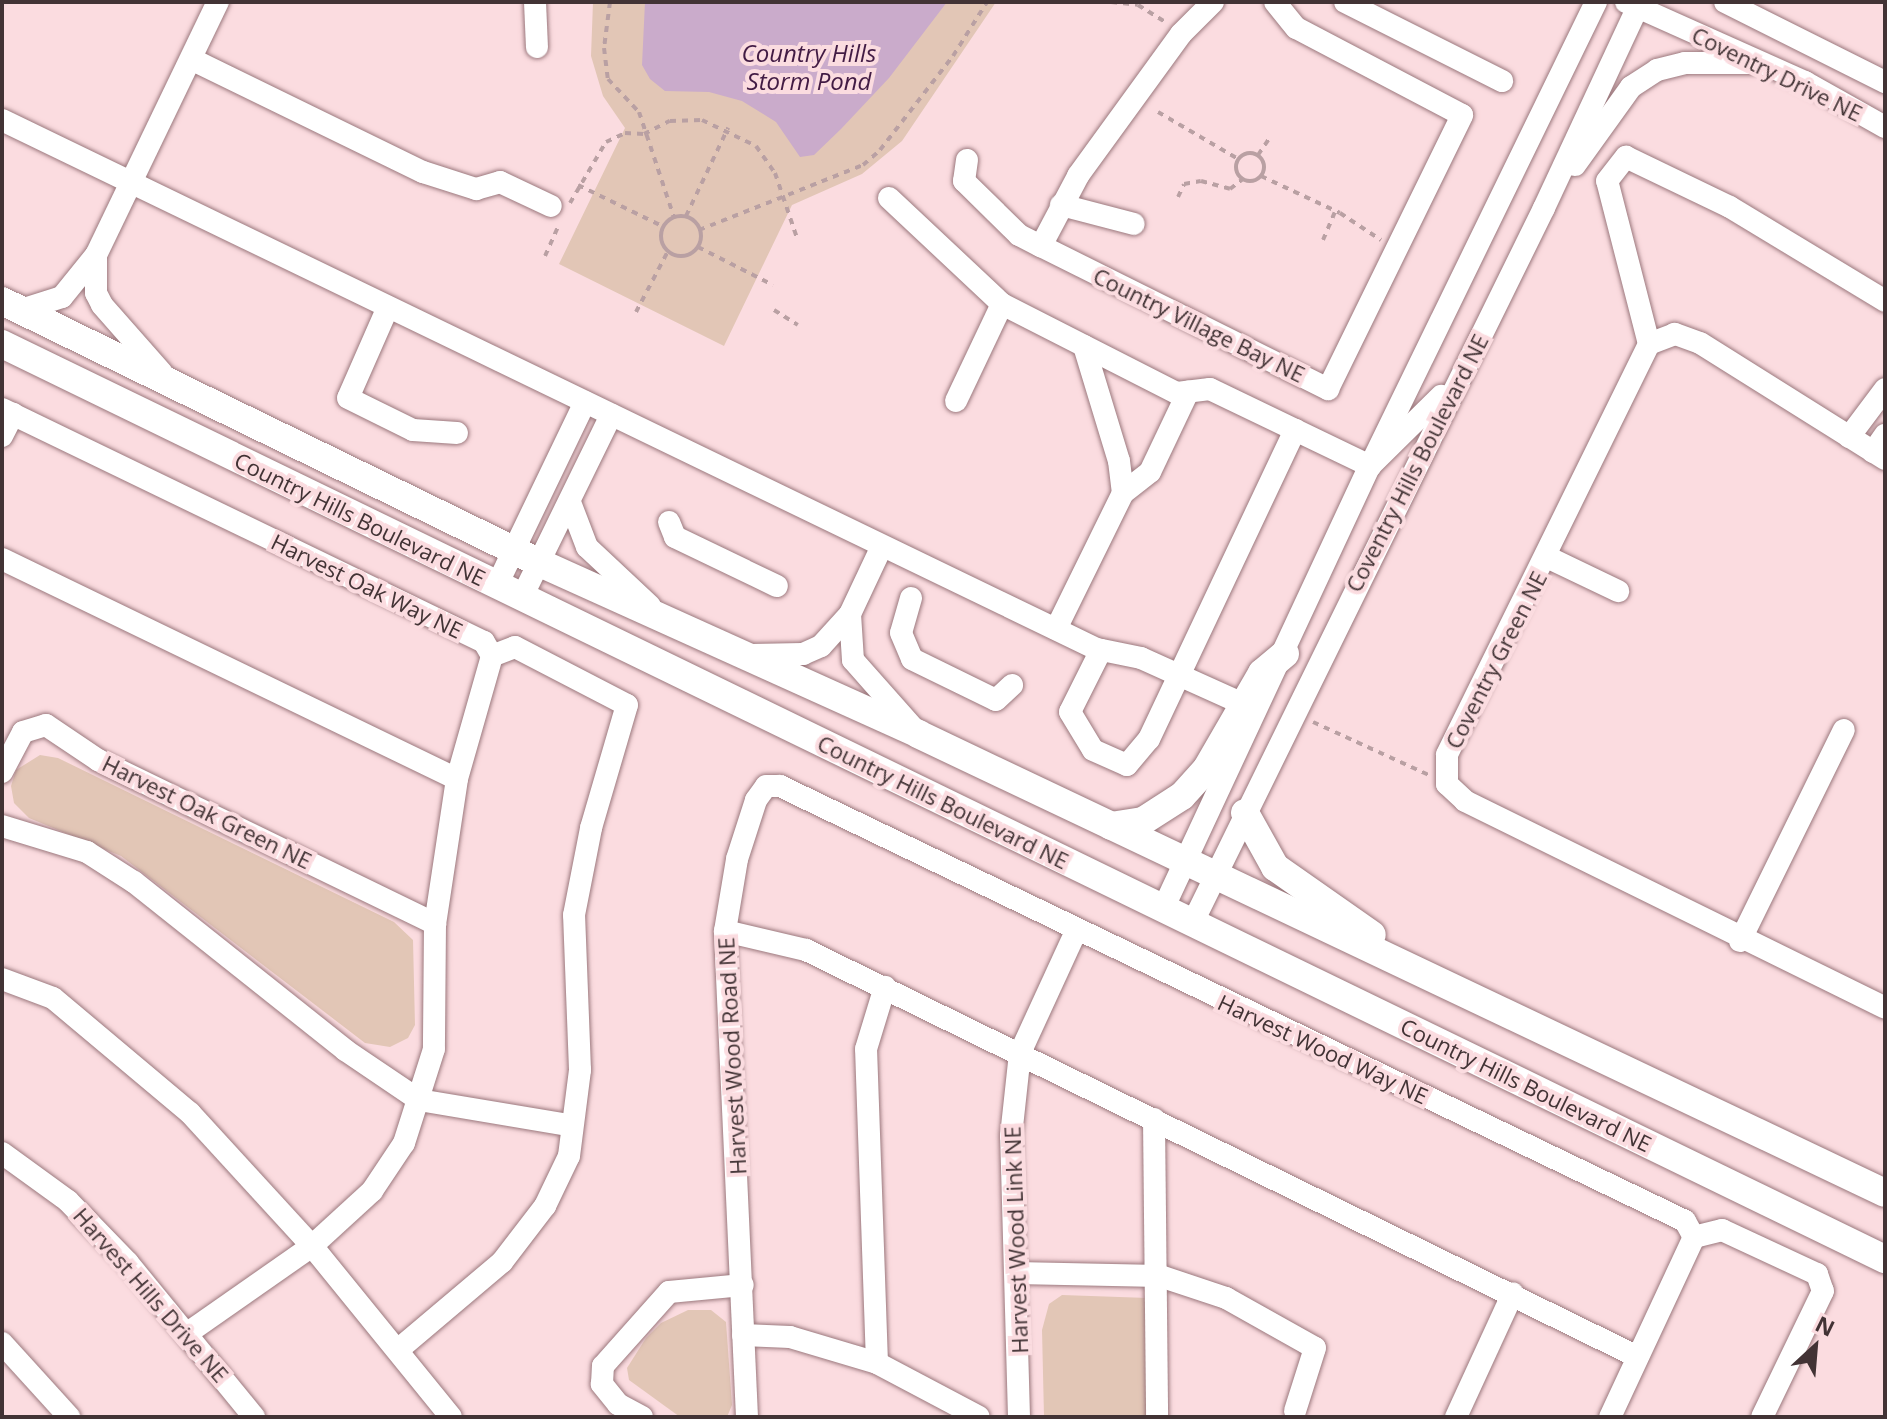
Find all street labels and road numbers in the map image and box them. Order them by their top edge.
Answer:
street label: Coventry Drive NE [1688,21,1866,127]
street label: Country Village Bay NE [1089,262,1309,388]
street label: Coventry Hills Boulevard NE [1340,330,1494,596]
street label: Country Hills Boulevard NE [230,447,490,591]
street label: Harvest Oak Way NE [267,528,467,644]
street label: Coventry Green NE [1440,567,1552,753]
street label: Country Hills Boulevard NE [813,730,1073,874]
street label: Harvest Oak Green NE [98,750,316,874]
street label: Harvest Wood Road NE [713,937,751,1175]
street label: Harvest Wood Way NE [1214,989,1432,1109]
street label: Country Hills Boulevard NE [1396,1013,1656,1157]
street label: Harvest Wood Link NE [999,1126,1033,1354]
street label: Harvest Hills Drive NE [68,1202,234,1388]

